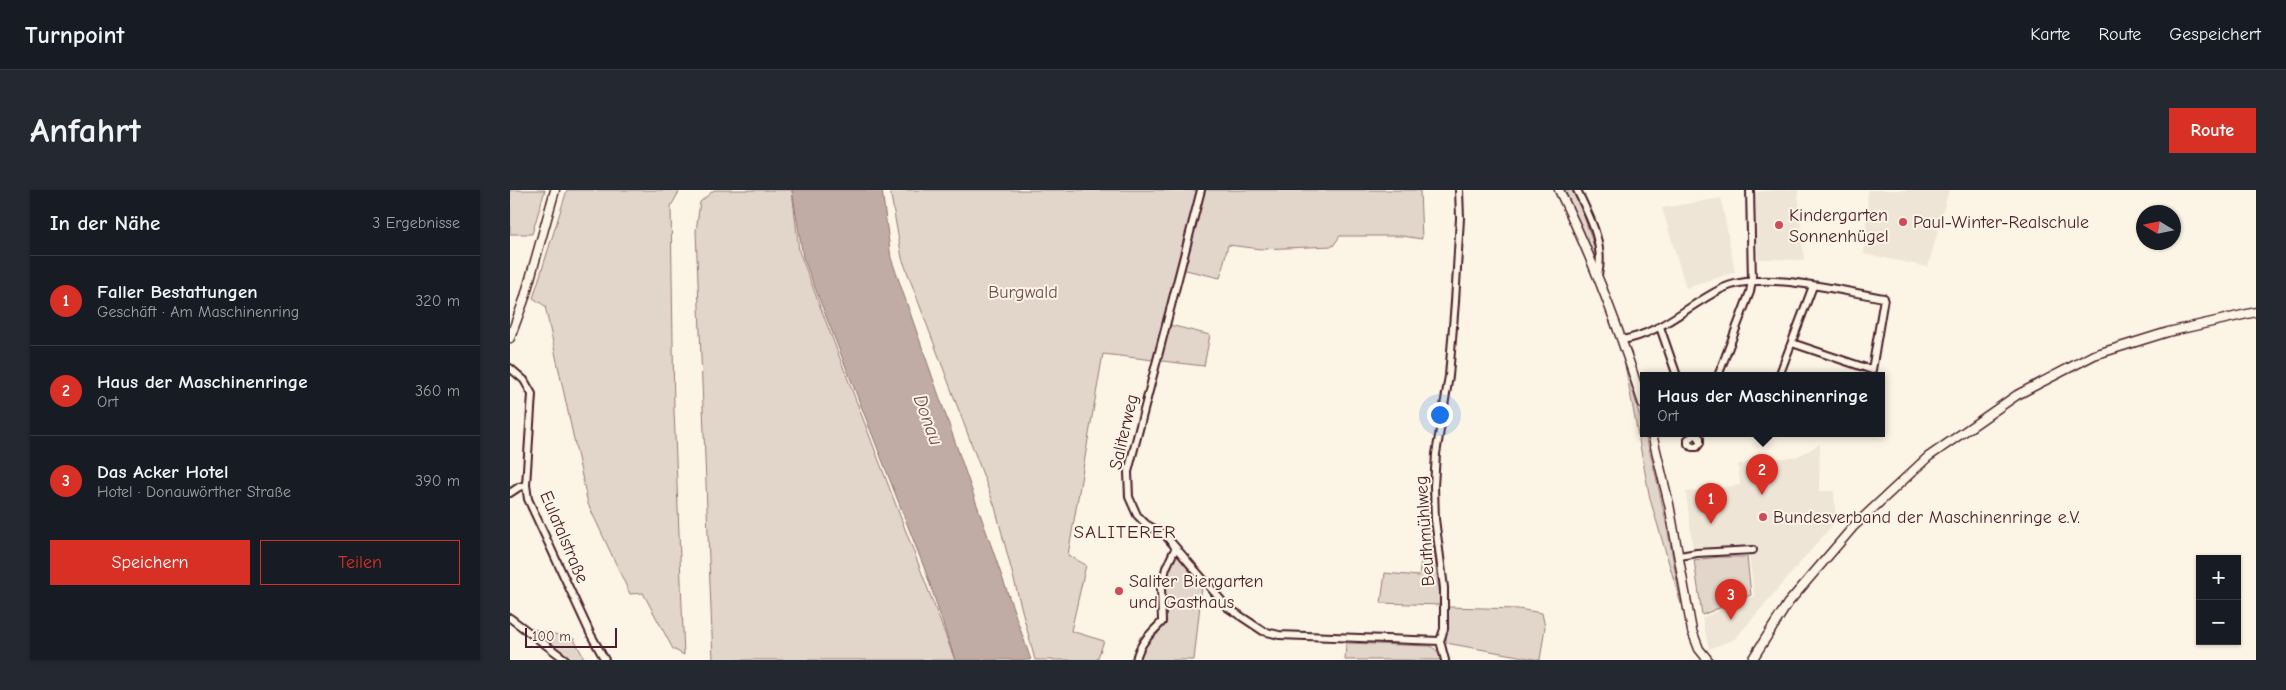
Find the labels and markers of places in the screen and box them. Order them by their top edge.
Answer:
place label: Kindergarten Sonnenhügel [1789,205,1889,247]
place label: Paul-Winter-Realschule [1913,212,2089,233]
marker: Paul-Winter-Realschule [1897,216,1909,228]
marker: Kindergarten Sonnenhügel [1773,219,1785,231]
pin: 2 [1746,454,1778,495]
pin: 1 [1695,483,1727,524]
place label: Bundesverband der Maschinenringe e.V. [1773,507,2080,528]
marker: Bundesverband der Maschinenringe e.V. [1757,511,1769,523]
place label: Saliter Biergarten und Gasthaus [1129,571,1264,613]
pin: 3 [1715,579,1747,620]
marker: Saliter Biergarten und Gasthaus [1113,585,1125,597]

